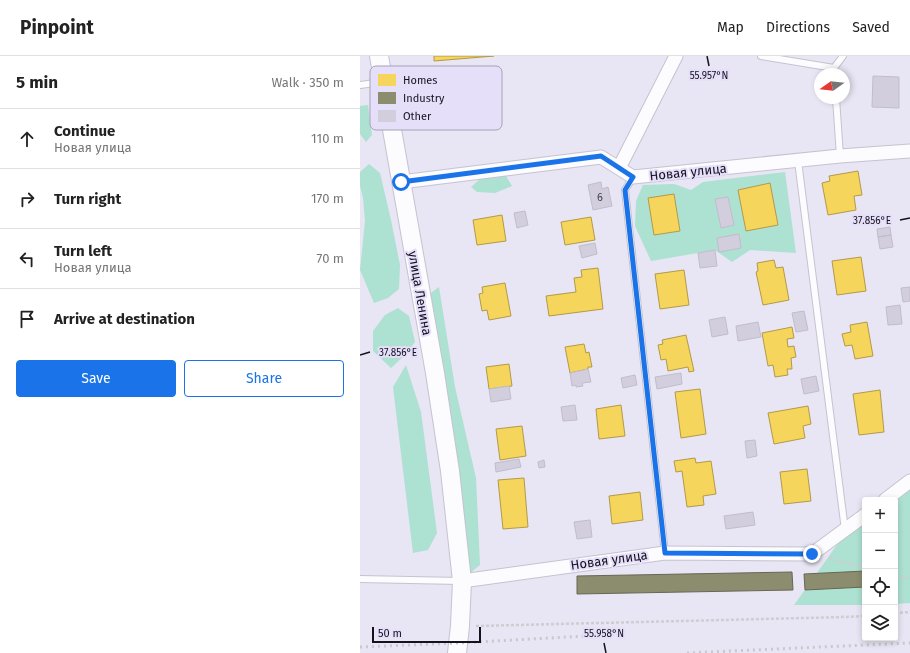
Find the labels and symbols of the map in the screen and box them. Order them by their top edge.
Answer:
legend [370,66,502,130]
north arrow [814,68,850,104]
text: 55.957°N [690,70,728,82]
text: Homes [403,74,437,87]
text: Industry [403,92,445,105]
text: Other [403,110,432,123]
street label: Новая улица [649,160,727,184]
route start [392,173,410,191]
house number: 6 [597,191,603,204]
text: 37.856°E [853,215,891,227]
street label: улица Ленина [405,250,435,336]
text: 37.856°E [379,347,417,359]
route end [803,545,821,563]
street label: Новая улица [570,547,648,573]
scale bar [372,625,481,644]
text: 55.958°N [584,628,624,640]

